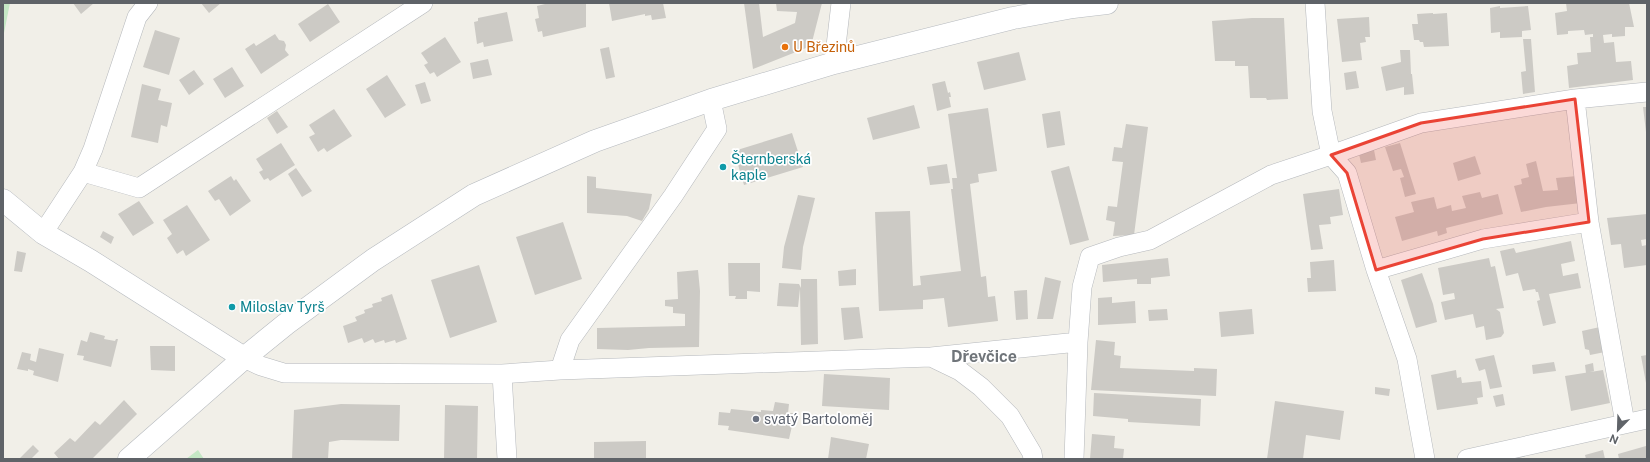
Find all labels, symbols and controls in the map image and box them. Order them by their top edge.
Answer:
place label: U Březinů [793,39,855,55]
marker: U Březinů [780,42,790,52]
place label: Šternberská kaple [731,150,811,183]
marker: Šternberská kaple [718,162,728,172]
place label: Miloslav Tyrš [240,299,325,315]
marker: Miloslav Tyrš [227,302,237,312]
district label: Dřevčice [951,347,1017,366]
north arrow [1598,410,1638,450]
place label: svatý Bartoloměj [764,411,873,427]
marker: svatý Bartoloměj [751,414,761,424]
text: N [1608,432,1620,446]

